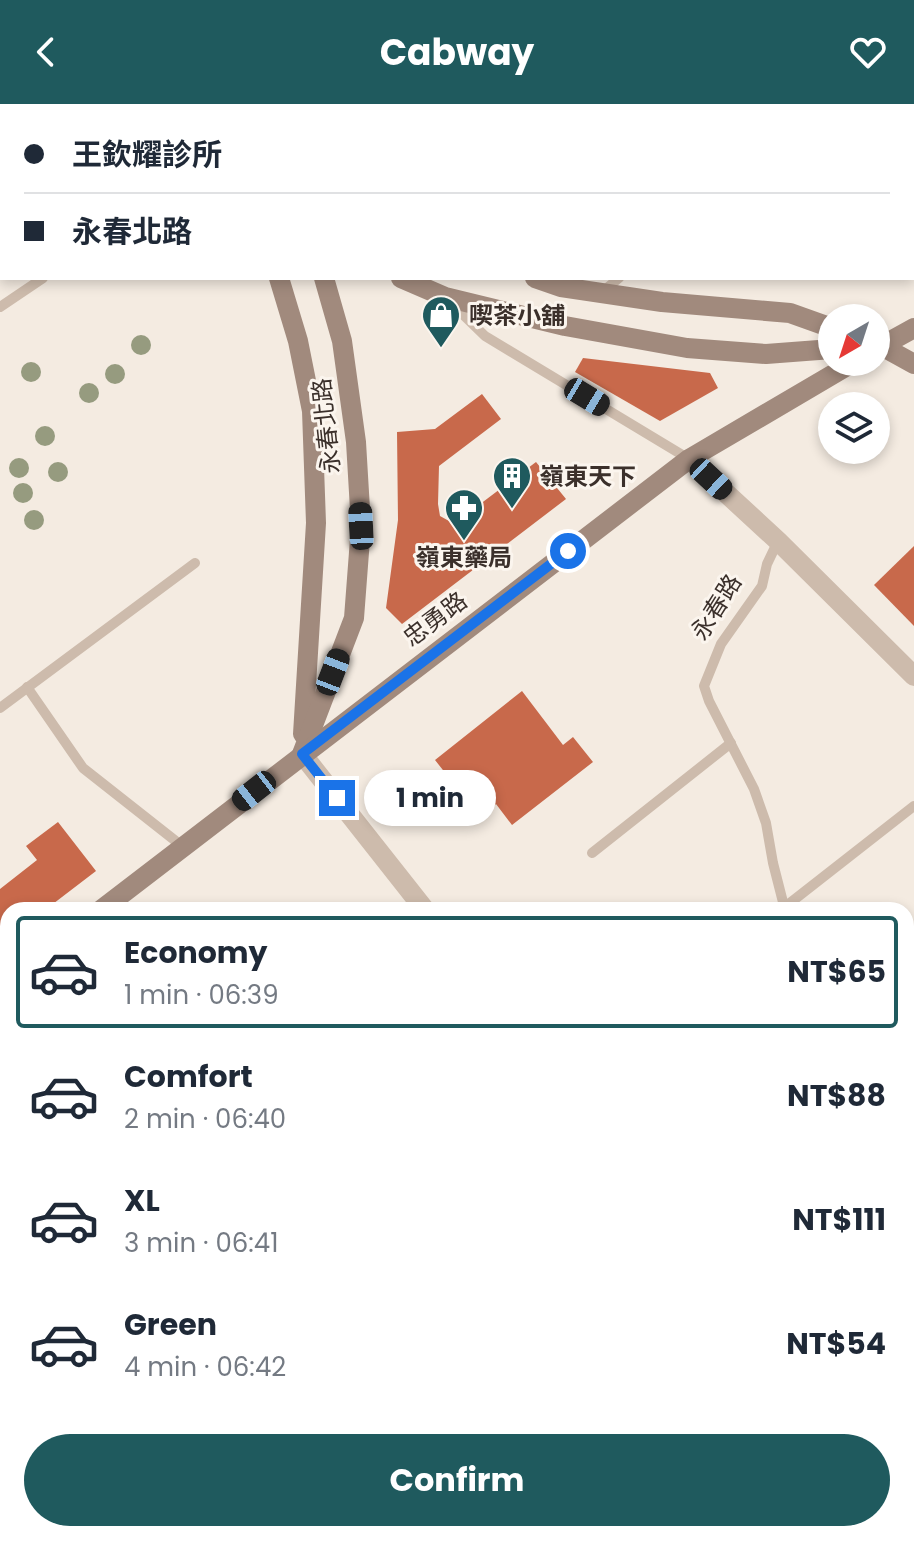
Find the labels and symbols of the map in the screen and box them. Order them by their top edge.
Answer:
shop icon: 喫茶小舖 [420,294,462,349]
place label: 喫茶小舖 [469,299,565,332]
north arrow [818,304,890,376]
car [560,374,614,420]
street label: 永春北路 [305,377,347,475]
car [685,454,737,504]
building icon: 嶺東天下 [491,455,533,510]
place label: 嶺東天下 [539,460,636,493]
pharmacy icon: 嶺東藥局 [443,487,485,542]
car [348,501,374,551]
route start [550,533,586,569]
place label: 嶺東藥局 [415,541,512,574]
street label: 永春路 [683,568,749,646]
street label: 忠勇路 [396,584,474,654]
car [313,645,353,699]
car [228,767,280,815]
callout: 1 min [365,770,497,826]
route end [319,780,355,816]

